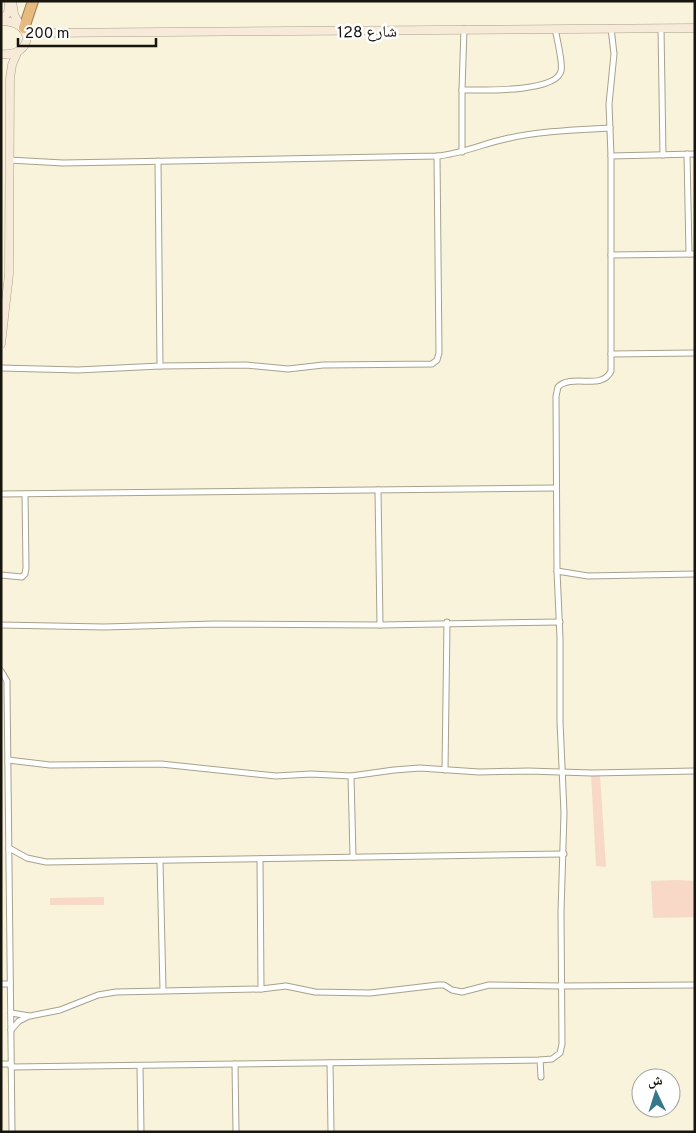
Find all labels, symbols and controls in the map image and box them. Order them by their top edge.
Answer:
scale bar [18,15,155,47]
street label: شارع 128 [337,22,397,44]
text: 200 m [25,25,70,44]
north arrow [631,1068,681,1118]
text: ش [647,1073,663,1091]

